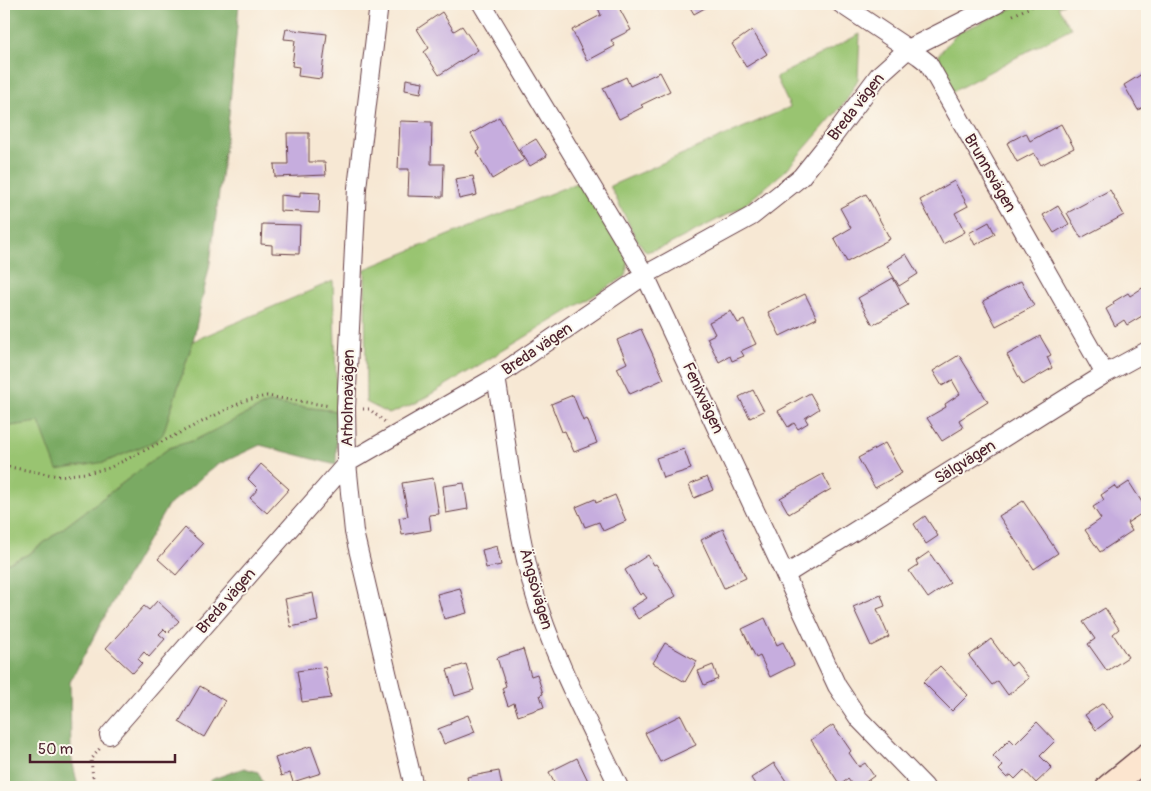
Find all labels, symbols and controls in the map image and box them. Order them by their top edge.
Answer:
street label: Breda vägen [823,69,889,145]
street label: Brunnsvägen [960,130,1020,216]
street label: Breda vägen [498,318,576,380]
street label: Arholmavägen [337,349,359,447]
street label: Fenixvägen [678,359,728,437]
street label: Sälgvägen [931,435,999,489]
street label: Ängsövägen [515,546,557,632]
street label: Breda vägen [192,564,260,638]
scale bar [30,731,175,763]
text: 50 m [38,740,73,759]

